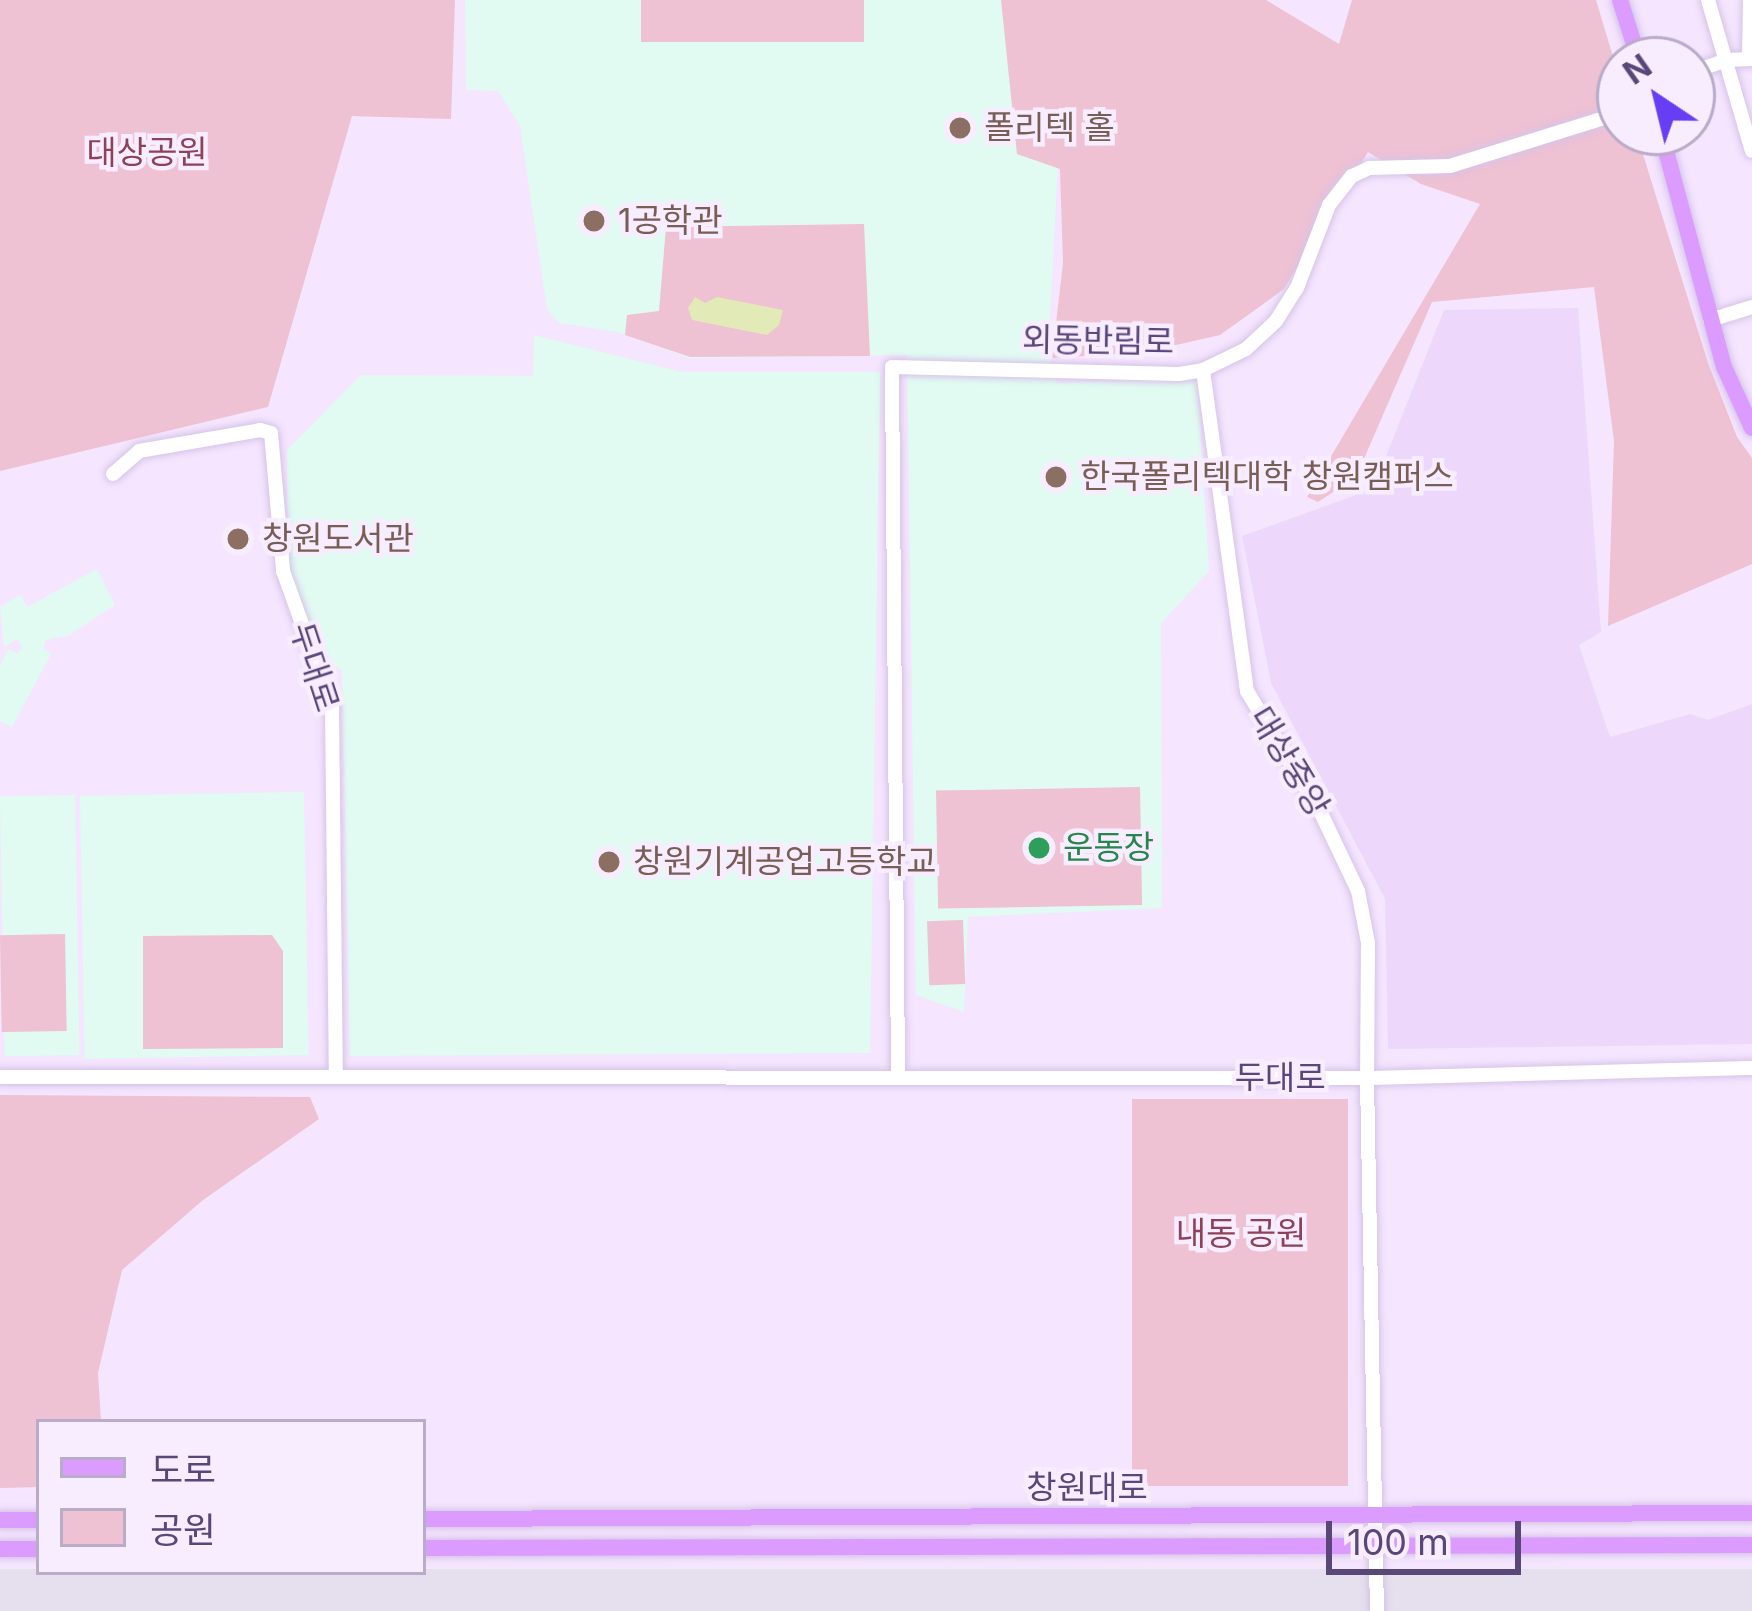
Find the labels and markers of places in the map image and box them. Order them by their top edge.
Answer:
place label: 폴리텍 홀 [984,108,1115,148]
marker: 폴리텍 홀 [947,115,973,141]
place label: 1공학관 [618,201,723,241]
marker: 1공학관 [581,208,607,234]
place label: 한국폴리텍대학 창원캠퍼스 [1080,457,1454,497]
marker: 한국폴리텍대학 창원캠퍼스 [1043,464,1069,490]
place label: 창원도서관 [262,519,414,559]
marker: 창원도서관 [225,526,251,552]
place label: 운동장 [1063,828,1154,868]
marker: 운동장 [1026,835,1052,861]
place label: 창원기계공업고등학교 [633,842,937,882]
marker: 창원기계공업고등학교 [596,849,622,875]

